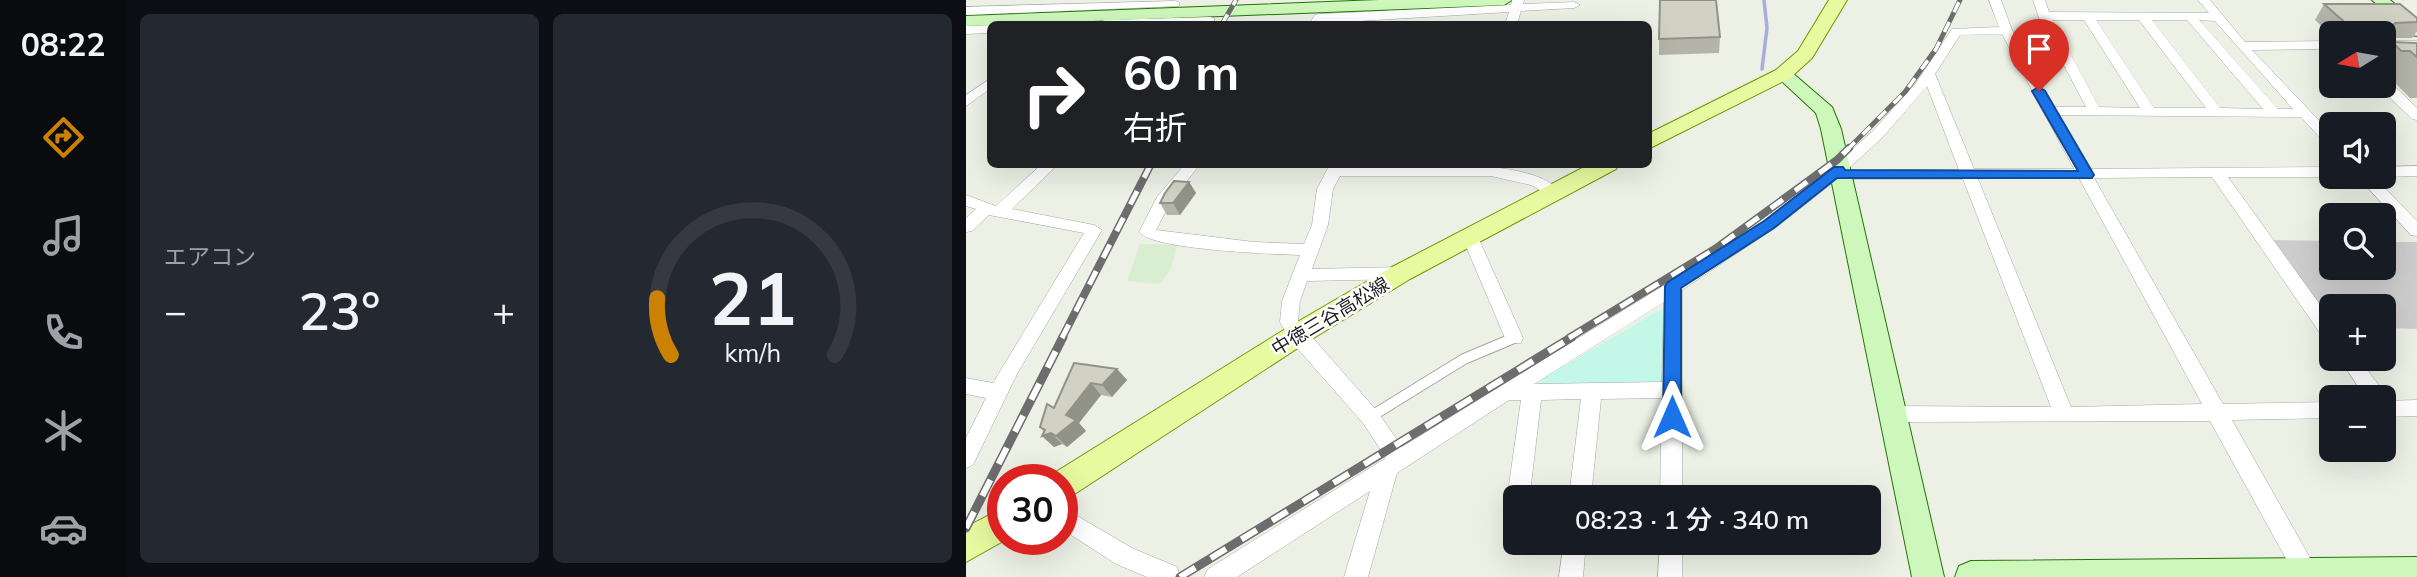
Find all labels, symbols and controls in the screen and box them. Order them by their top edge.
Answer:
pin [2009,19,2069,91]
north arrow [2319,21,2396,98]
map controls [2319,21,2396,462]
text: 08:22 [21,24,105,64]
icon: arrive [2020,30,2058,68]
text: 60 m [1123,41,1239,102]
icon: right [1008,49,1099,140]
text: 右折 [1123,107,1187,147]
button: sound [2319,112,2396,189]
icon: directions [39,113,88,162]
button: search [2319,203,2396,280]
icon: music [39,211,88,260]
text: エアコン [164,242,256,271]
text: 21 [709,252,796,343]
street label: 中徳三谷高松線 [1267,271,1393,361]
text: 23° [299,278,380,343]
text: − [164,287,187,335]
text: + [492,287,515,335]
button: + [2319,294,2396,371]
icon: phone [39,308,88,357]
text: km/h [724,336,781,367]
position arrow [1635,380,1709,454]
button: − [2319,385,2396,462]
icon: climate [39,406,88,455]
speed limit sign: 30 [987,464,1078,555]
text: 08:23 · 1 分 · 340 m [1575,503,1809,536]
icon: car [39,504,88,553]

